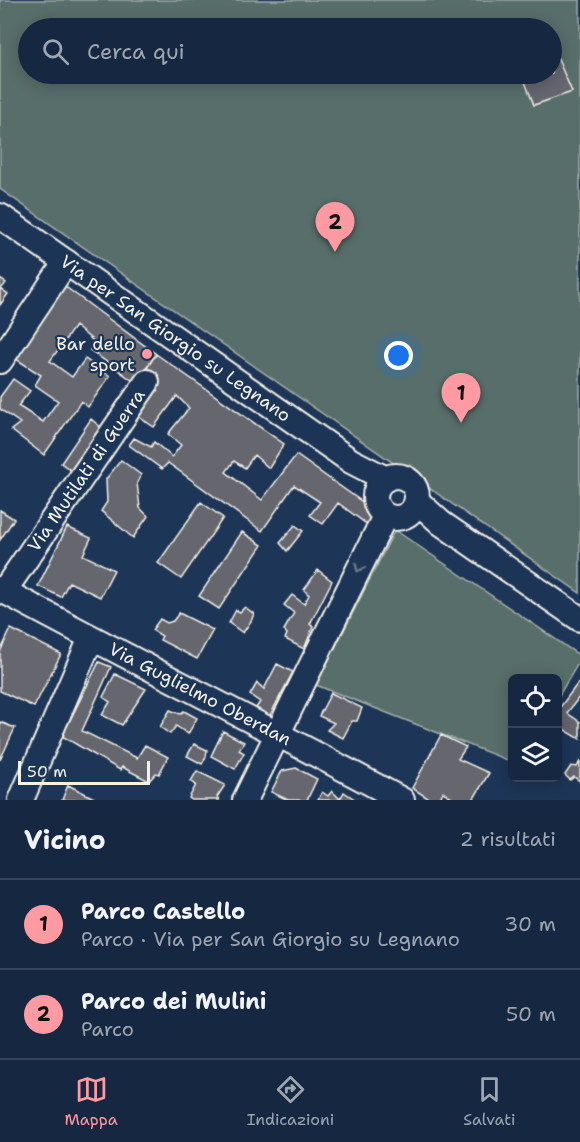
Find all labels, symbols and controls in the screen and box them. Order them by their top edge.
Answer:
search box [18,18,562,84]
icon: search [39,35,72,68]
text: Cerca qui [87,37,185,66]
pin: 2 [316,202,354,252]
street label: Via per San Giorgio su Legnano [55,250,296,427]
place label: Bar dello sport [56,332,135,377]
your location [384,341,413,370]
marker: Bar dello sport [140,347,154,361]
pin: 1 [442,374,480,423]
street label: Via Mutilati di Guerra [22,384,151,557]
one-way arrow [355,562,366,572]
street label: Via Guglielmo Oberdan [105,637,295,751]
map controls [508,674,562,782]
button: locate [508,674,562,728]
button: layers [508,728,562,782]
scale bar [18,758,150,786]
text: 50 m [27,761,67,782]
text: Vicino [24,822,106,857]
text: 2 risultati [460,826,556,852]
text: Parco Castello [81,897,245,926]
text: 1 [39,911,48,937]
text: 30 m [504,911,556,937]
text: Parco · Via per San Giorgio su Legnano [81,926,460,952]
text: Parco dei Mulini [81,987,267,1016]
text: 2 [37,1001,51,1027]
text: 50 m [506,1001,556,1027]
text: Parco [81,1016,134,1042]
tab: Mappa [64,1073,118,1130]
tab: Indicazioni [247,1073,334,1130]
tab: Salvati [463,1073,516,1130]

